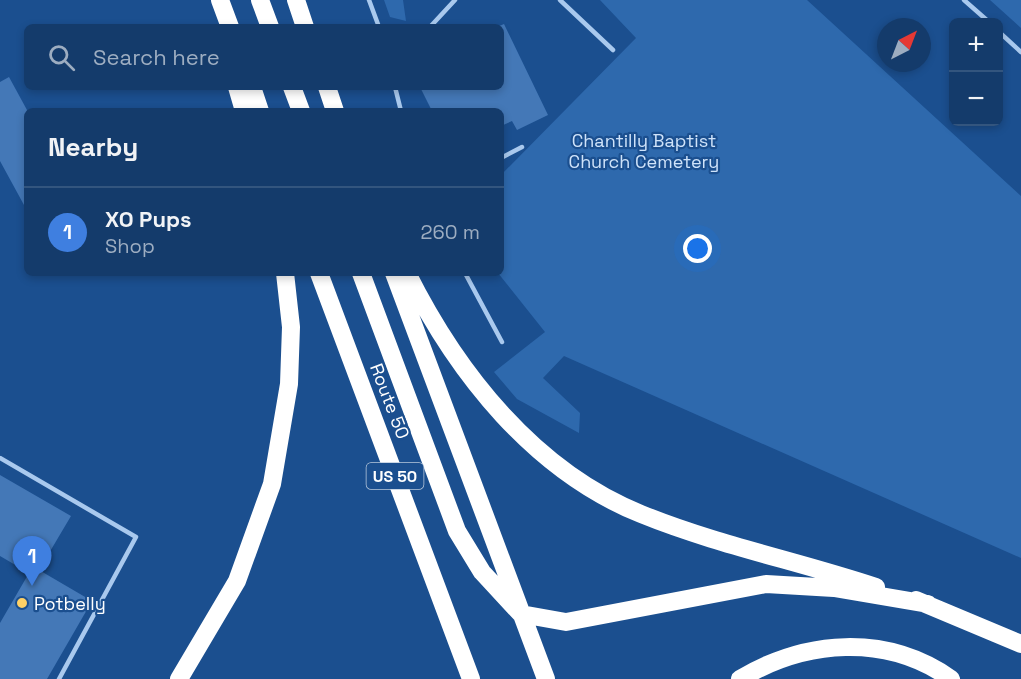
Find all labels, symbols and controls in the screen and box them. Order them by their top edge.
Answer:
north arrow [877,18,931,72]
map controls [949,18,1003,126]
button: + [949,18,1003,72]
search box [24,24,504,90]
icon: search [45,41,78,74]
text: Search here [93,43,220,71]
button: − [949,72,1003,126]
park label: Chantilly Baptist Church Cemetery [569,129,719,173]
text: Nearby [48,130,138,164]
text: XO Pups [105,205,192,233]
text: 1 [63,219,72,245]
text: 260 m [421,219,480,245]
text: Shop [105,233,155,259]
your location [683,234,712,263]
street label: Route 50 [365,360,415,442]
road number: US 50 [366,463,424,489]
pin: 1 [12,536,51,586]
place label: Potbelly [34,592,106,615]
marker: Potbelly [15,596,29,610]

